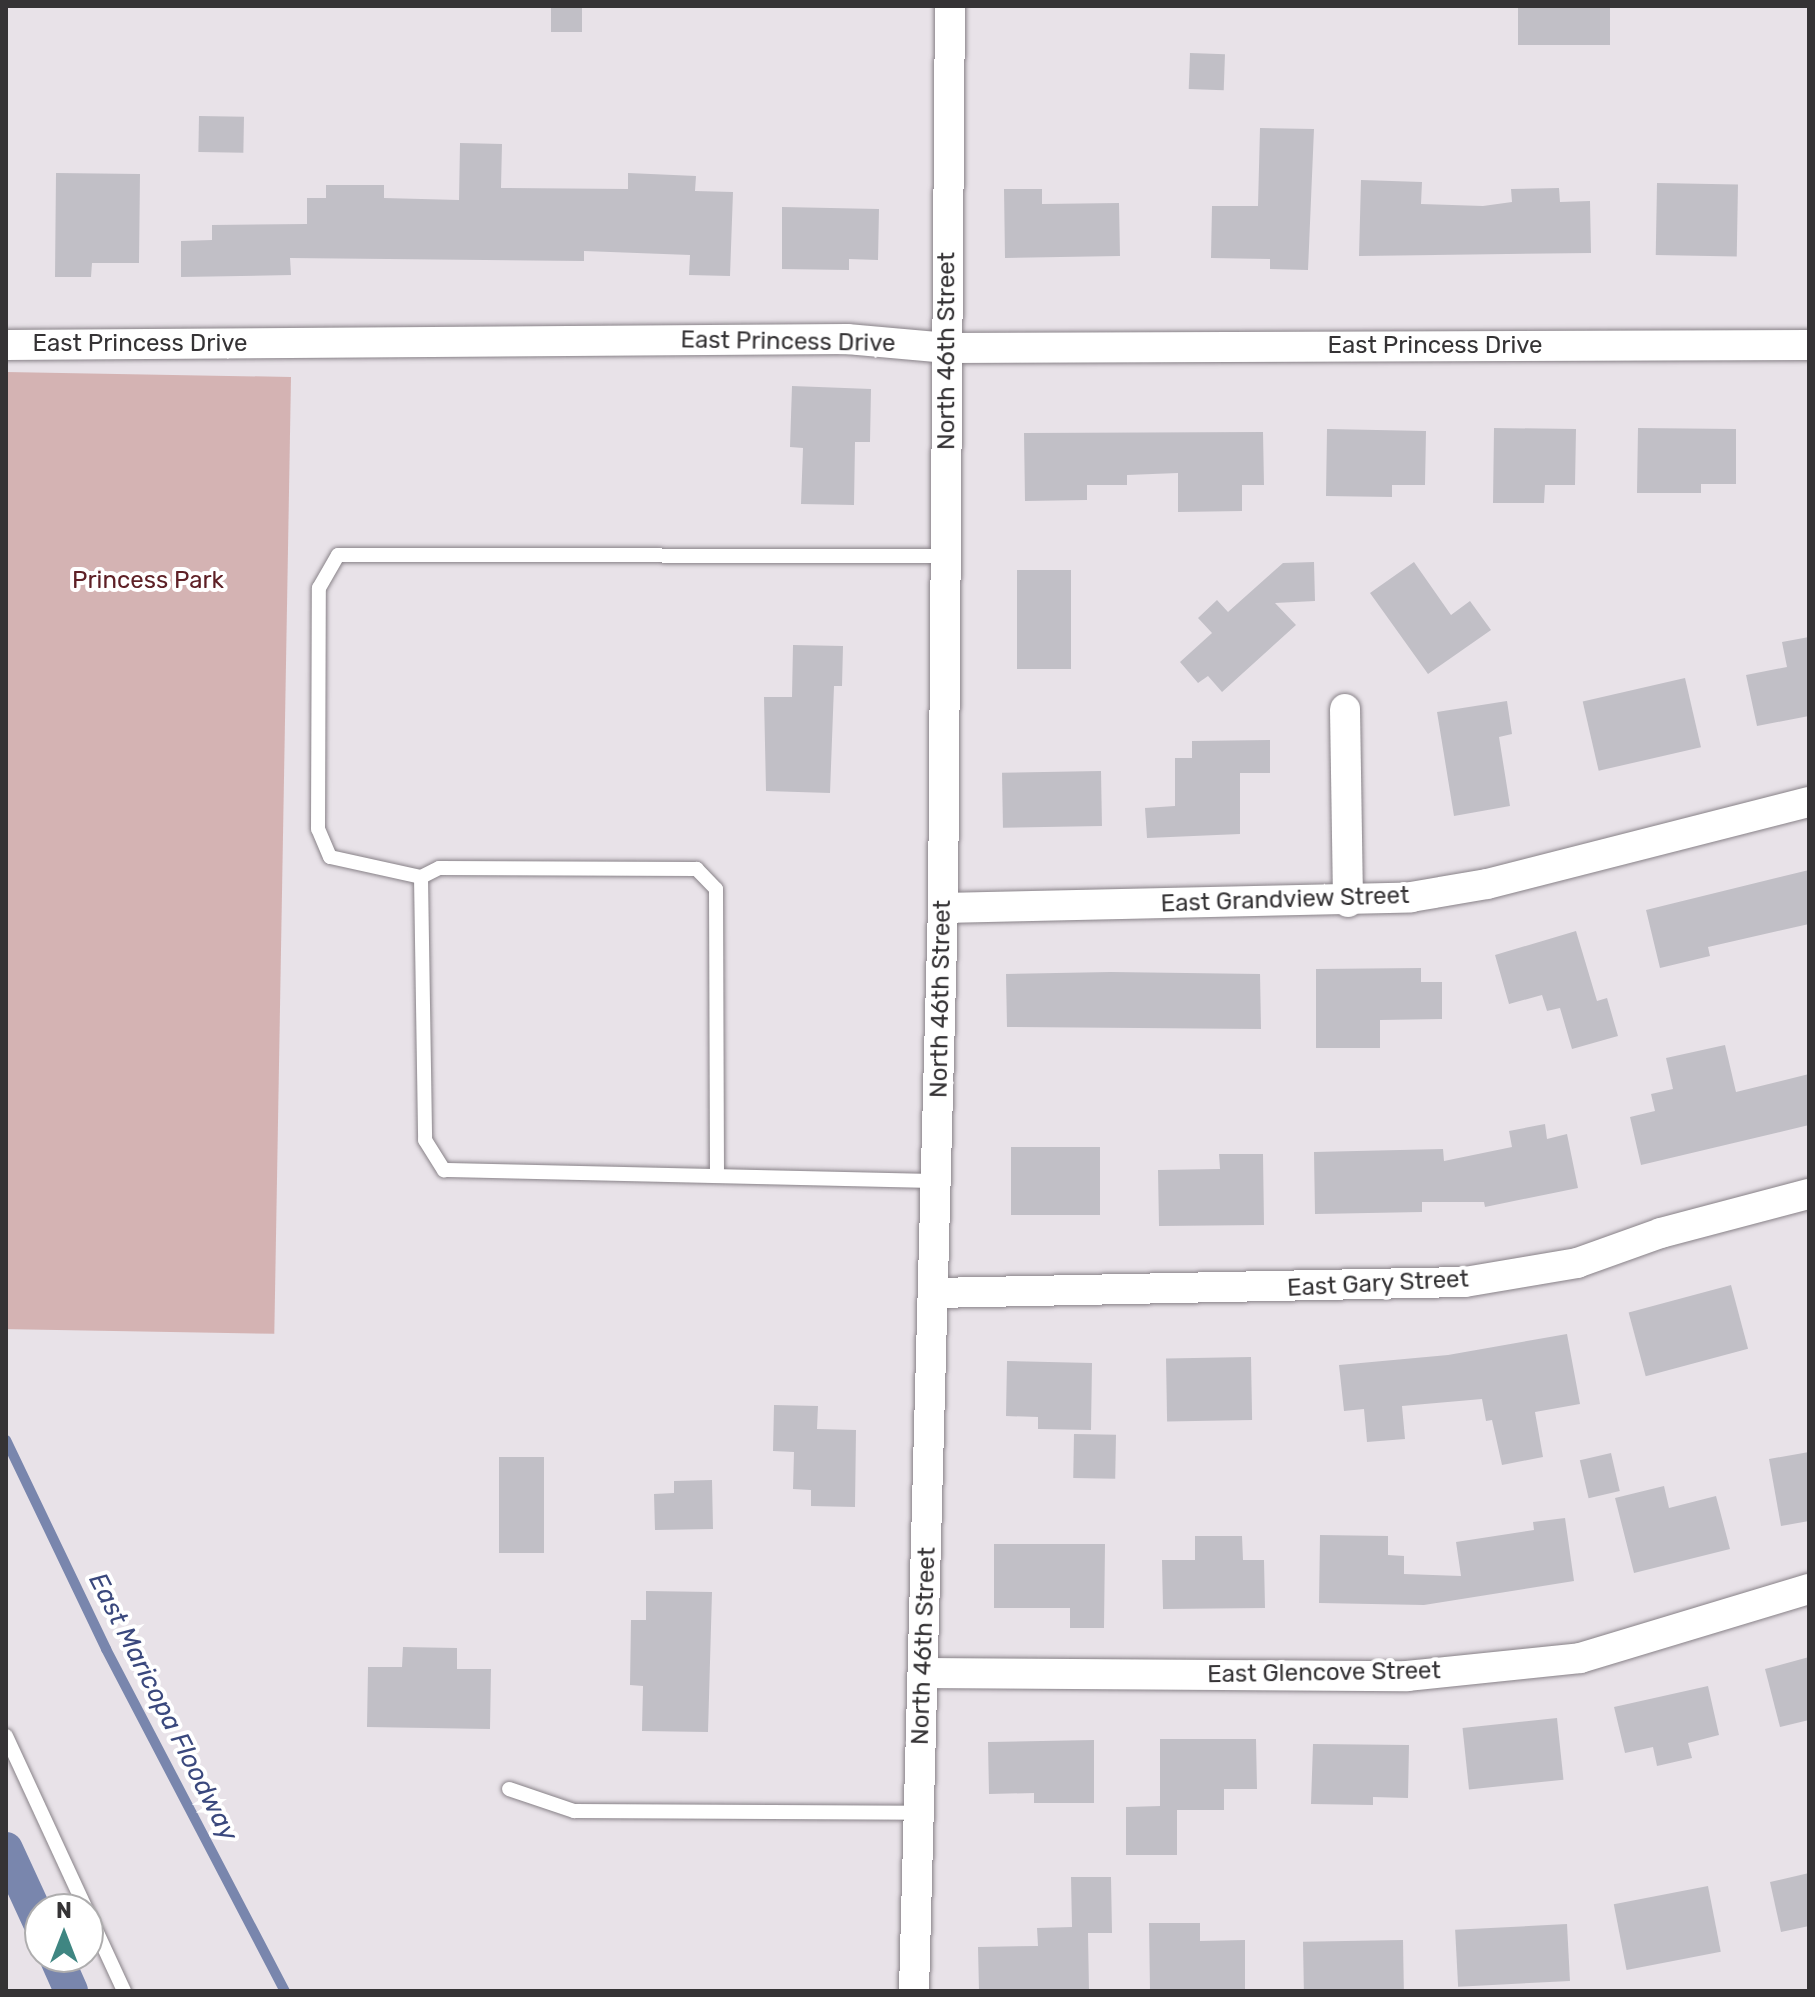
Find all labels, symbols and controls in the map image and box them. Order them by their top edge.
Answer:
street label: North 46th Street [933,252,961,450]
street label: East Princess Drive [680,326,896,358]
street label: East Princess Drive [33,330,247,358]
street label: East Princess Drive [1328,332,1542,360]
park label: Princess Park [72,567,224,595]
street label: East Grandview Street [1160,881,1410,919]
street label: North 46th Street [925,900,957,1098]
street label: East Gary Street [1286,1265,1470,1303]
street label: North 46th Street [906,1547,942,1745]
water label: East Maricopa Floodway [82,1568,244,1846]
street label: East Glencove Street [1207,1657,1441,1689]
north arrow [24,1893,104,1973]
text: N [56,1897,72,1924]

